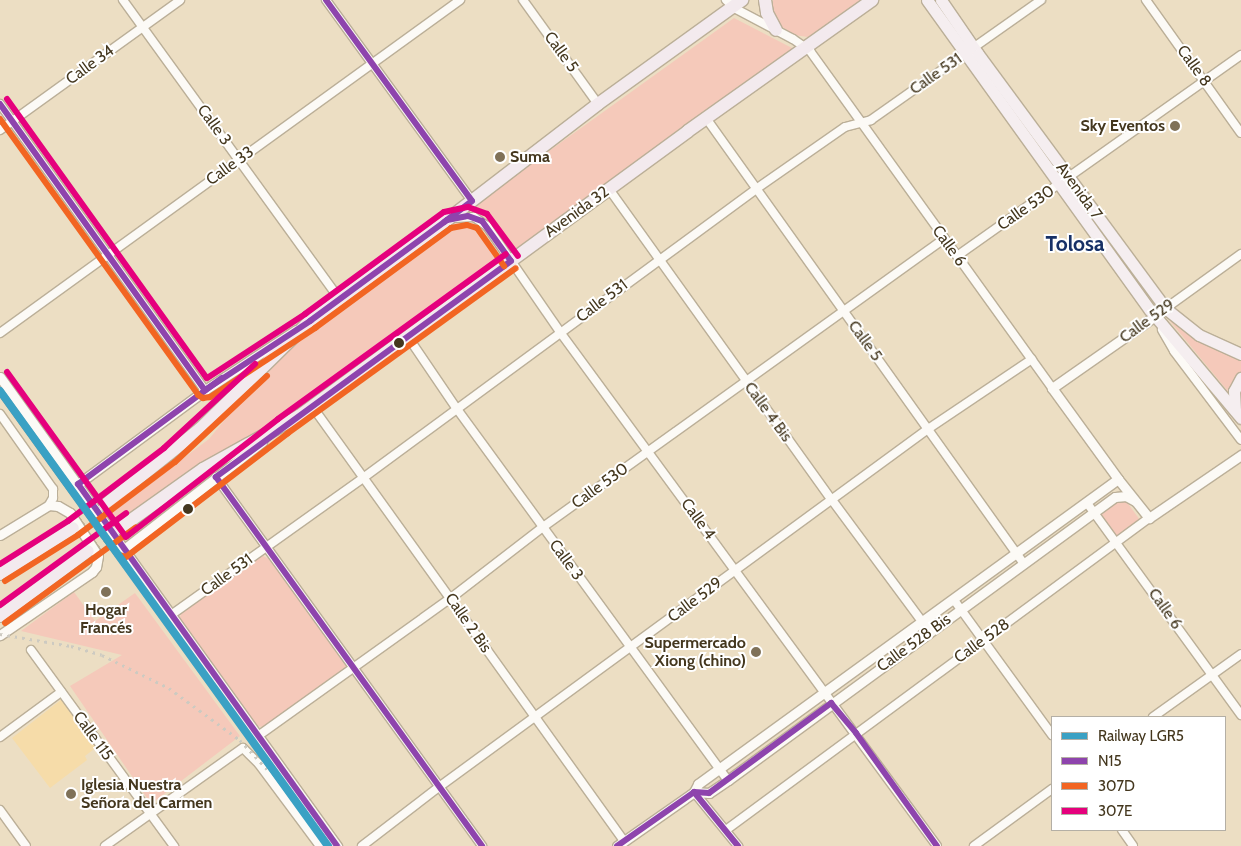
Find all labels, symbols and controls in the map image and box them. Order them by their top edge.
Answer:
street label: Calle 5 [540,28,582,76]
street label: Calle 34 [62,41,118,89]
street label: Calle 8 [1173,42,1215,90]
street label: Calle 531 [906,49,966,99]
street label: Calle 3 [193,101,235,149]
place label: Sky Eventos [1081,116,1165,136]
marker: Sky Eventos [1169,120,1181,132]
street label: Calle 33 [202,142,258,190]
place label: Suma [510,147,550,167]
marker: Suma [494,151,506,163]
street label: Avenida 7 [1052,159,1106,223]
street label: Calle 530 [994,181,1058,235]
street label: Avenida 32 [541,182,613,242]
street label: Calle 6 [928,222,970,270]
district label: Tolosa [1046,231,1104,257]
street label: Calle 531 [573,275,631,327]
street label: Calle 529 [1116,295,1178,347]
street label: Calle 5 [844,317,886,365]
unlabelled marker [394,338,404,348]
street label: Calle 4 Bis [740,378,796,446]
street label: Calle 530 [568,459,632,513]
street label: Calle 4 [677,495,719,543]
unlabelled marker [183,504,193,514]
street label: Calle 3 [545,536,587,584]
street label: Calle 531 [197,550,257,600]
street label: Calle 529 [664,573,726,627]
street label: Calle 6 [1144,585,1186,633]
marker: Hogar Francés [100,586,112,598]
street label: Calle 2 Bis [441,590,495,656]
place label: Hogar Francés [80,600,132,638]
street label: Calle 528 Bis [873,610,955,676]
street label: Calle 528 [951,615,1013,667]
place label: Supermercado Xiong (chino) [645,633,746,671]
marker: Supermercado Xiong (chino) [750,646,762,658]
street label: Calle 115 [69,708,117,764]
legend [1051,716,1226,831]
text: Railway LGR5 [1098,727,1184,745]
text: N15 [1098,752,1122,770]
place label: Iglesia Nuestra Señora del Carmen [81,775,212,813]
text: 307D [1098,777,1135,795]
marker: Iglesia Nuestra Señora del Carmen [65,788,77,800]
text: 307E [1098,802,1132,820]

